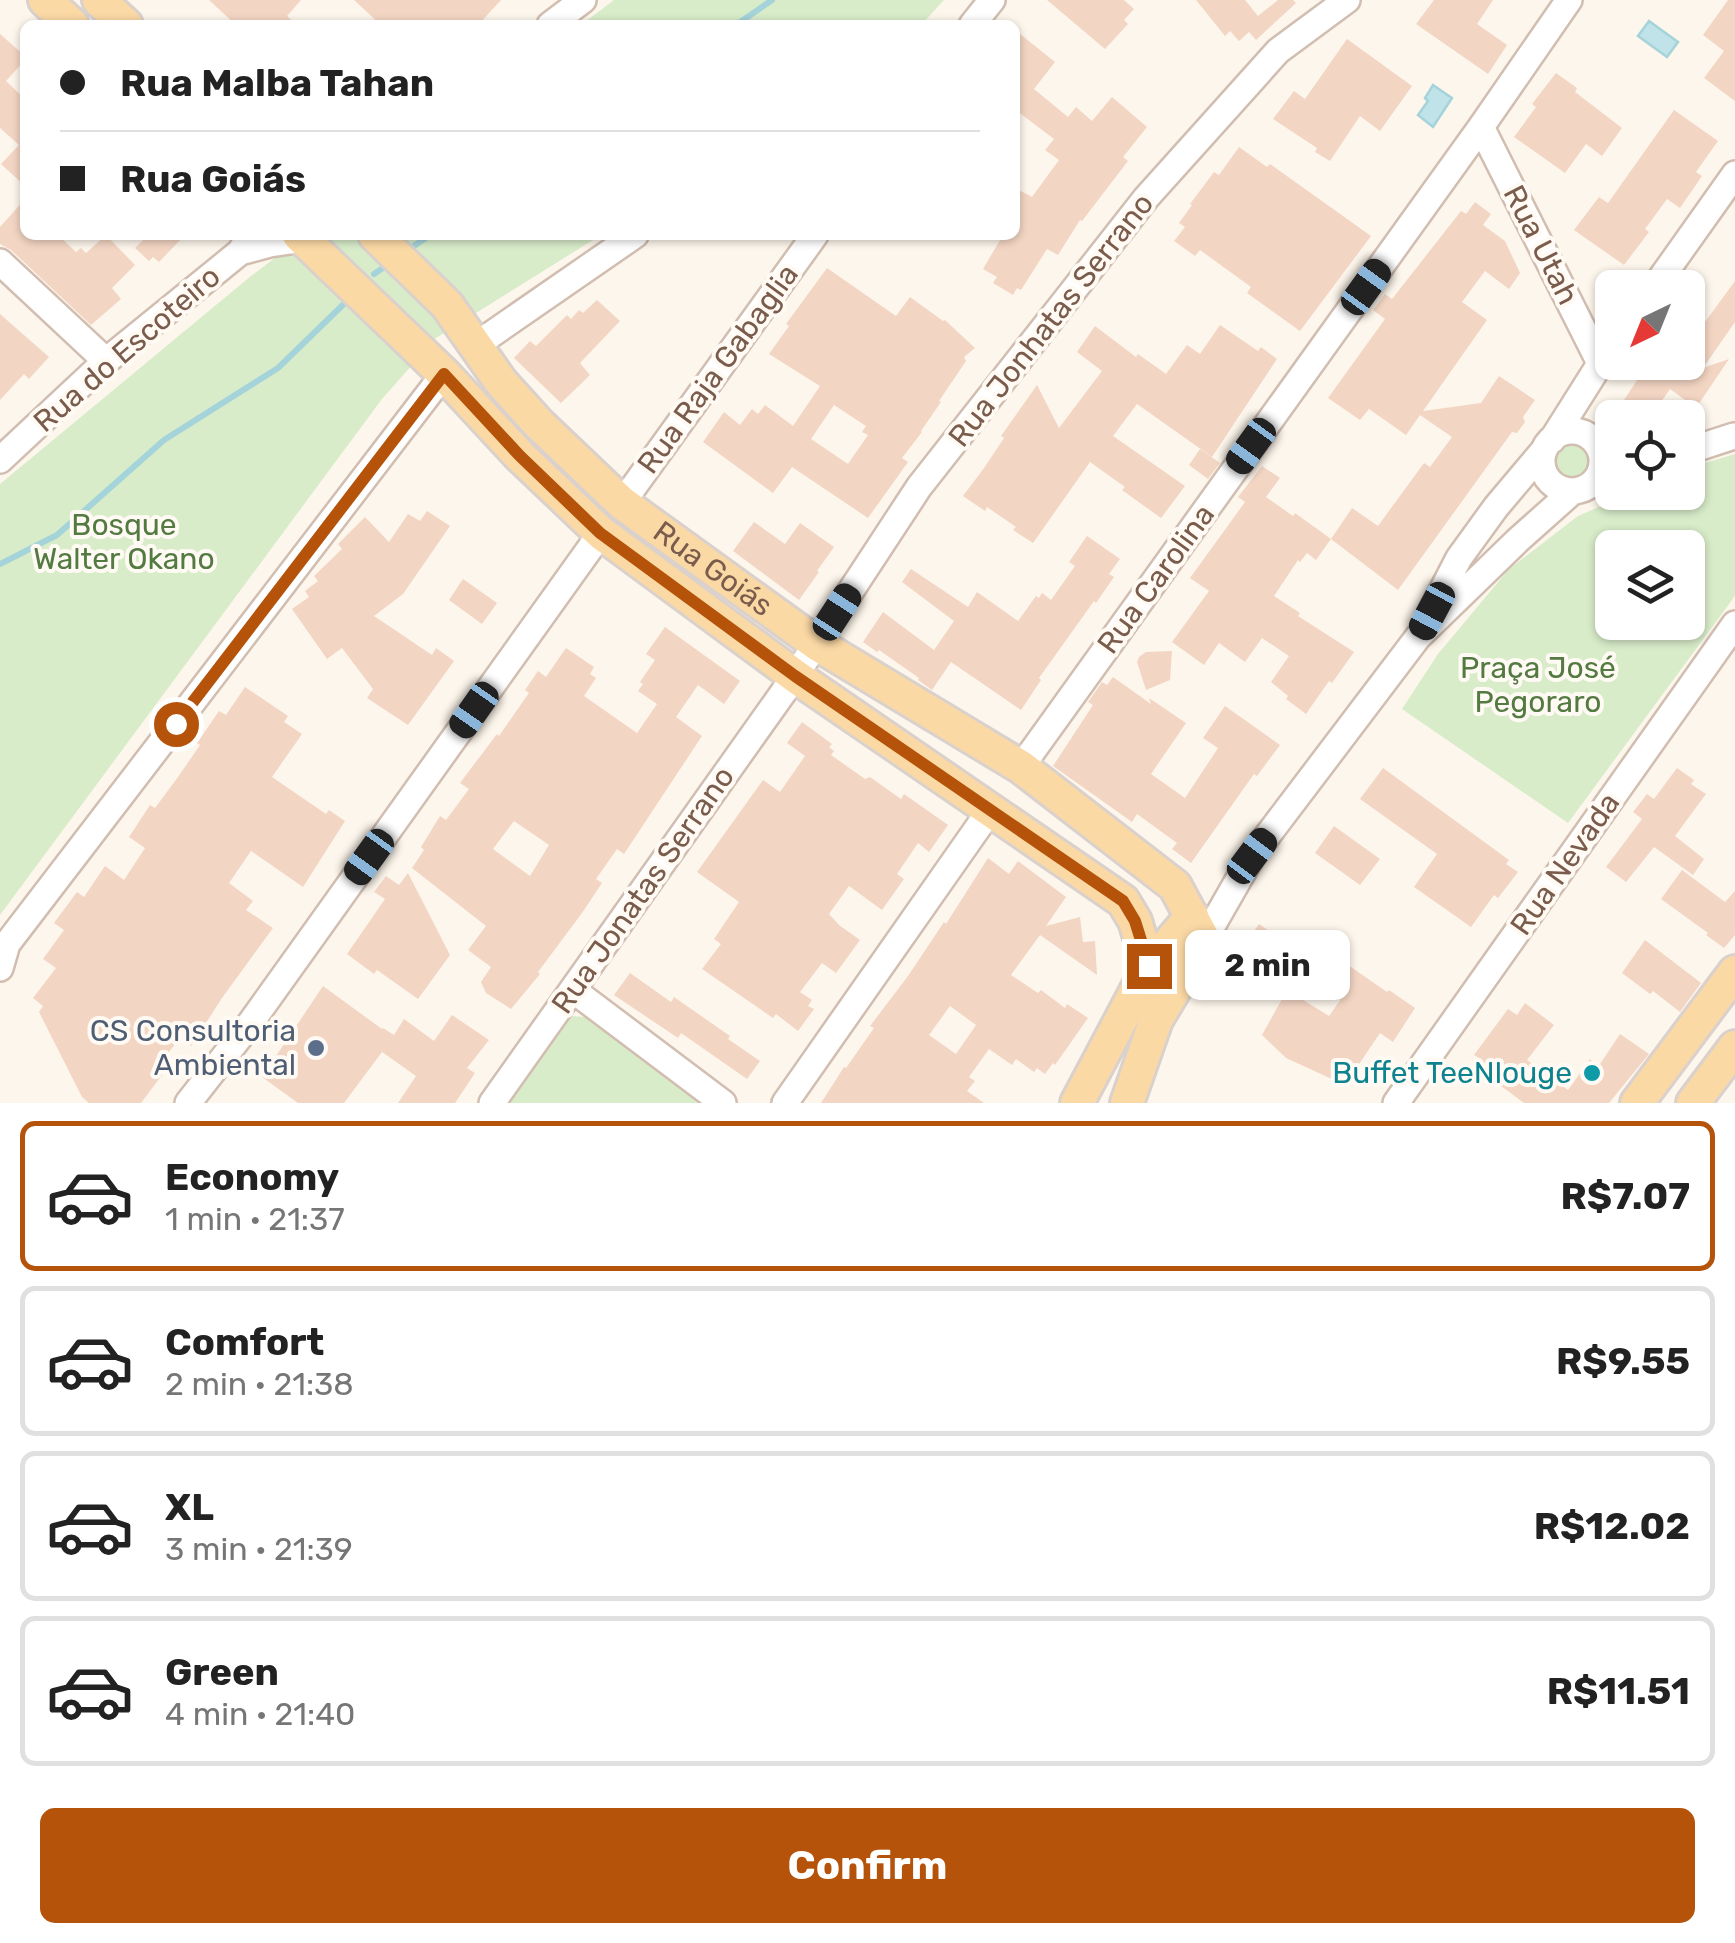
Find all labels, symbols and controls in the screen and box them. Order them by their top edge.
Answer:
text: Rua Malba Tahan [120,60,434,106]
text: Rua Goiás [120,156,306,202]
street label: Rua Utah [1496,179,1586,311]
street label: Rua Jonhatas Serrano [941,186,1161,454]
car [1336,254,1396,320]
street label: Rua Raja Gabaglia [630,257,806,481]
street label: Rua do Escoteiro [26,258,228,440]
north arrow [1595,270,1705,380]
map controls [1595,270,1705,640]
button: locate [1595,400,1705,510]
car [1221,413,1281,479]
street label: Rua Carolina [1090,497,1222,661]
park label: Bosque Walter Okano [33,507,215,577]
street label: Rua Goiás [646,514,780,624]
button: layers [1595,530,1705,640]
car [1405,577,1459,645]
car [808,579,866,645]
park label: Praça José Pegoraro [1460,650,1616,720]
car [445,677,503,743]
route start [154,702,199,747]
street label: Rua Jonatas Serrano [544,760,742,1020]
street label: Rua Nevada [1503,786,1627,942]
car [1222,823,1282,889]
car [339,824,399,890]
callout: 2 min [1184,931,1349,1001]
route end [1127,944,1172,989]
text: 2 min [1224,946,1311,984]
place label: CS Consultoria Ambiental [90,1013,296,1083]
marker: CS Consultoria Ambiental [305,1037,327,1059]
place label: Buffet TeeNlouge [1332,1055,1572,1091]
marker: Buffet TeeNlouge [1581,1062,1603,1084]
icon: car [45,1151,135,1241]
text: Economy [165,1154,339,1200]
text: R$7.07 [1561,1173,1690,1219]
text: 1 min · 21:37 [165,1200,345,1238]
icon: car [45,1316,135,1406]
text: Comfort [165,1319,324,1365]
text: R$9.55 [1556,1338,1690,1384]
text: 2 min · 21:38 [165,1365,354,1403]
icon: car [45,1481,135,1571]
text: XL [165,1484,214,1530]
text: R$12.02 [1534,1503,1690,1549]
text: 3 min · 21:39 [165,1530,353,1568]
icon: car [45,1646,135,1736]
text: Green [165,1649,279,1695]
text: R$11.51 [1547,1668,1690,1714]
text: 4 min · 21:40 [165,1695,355,1733]
button: Confirm [40,1808,1695,1923]

